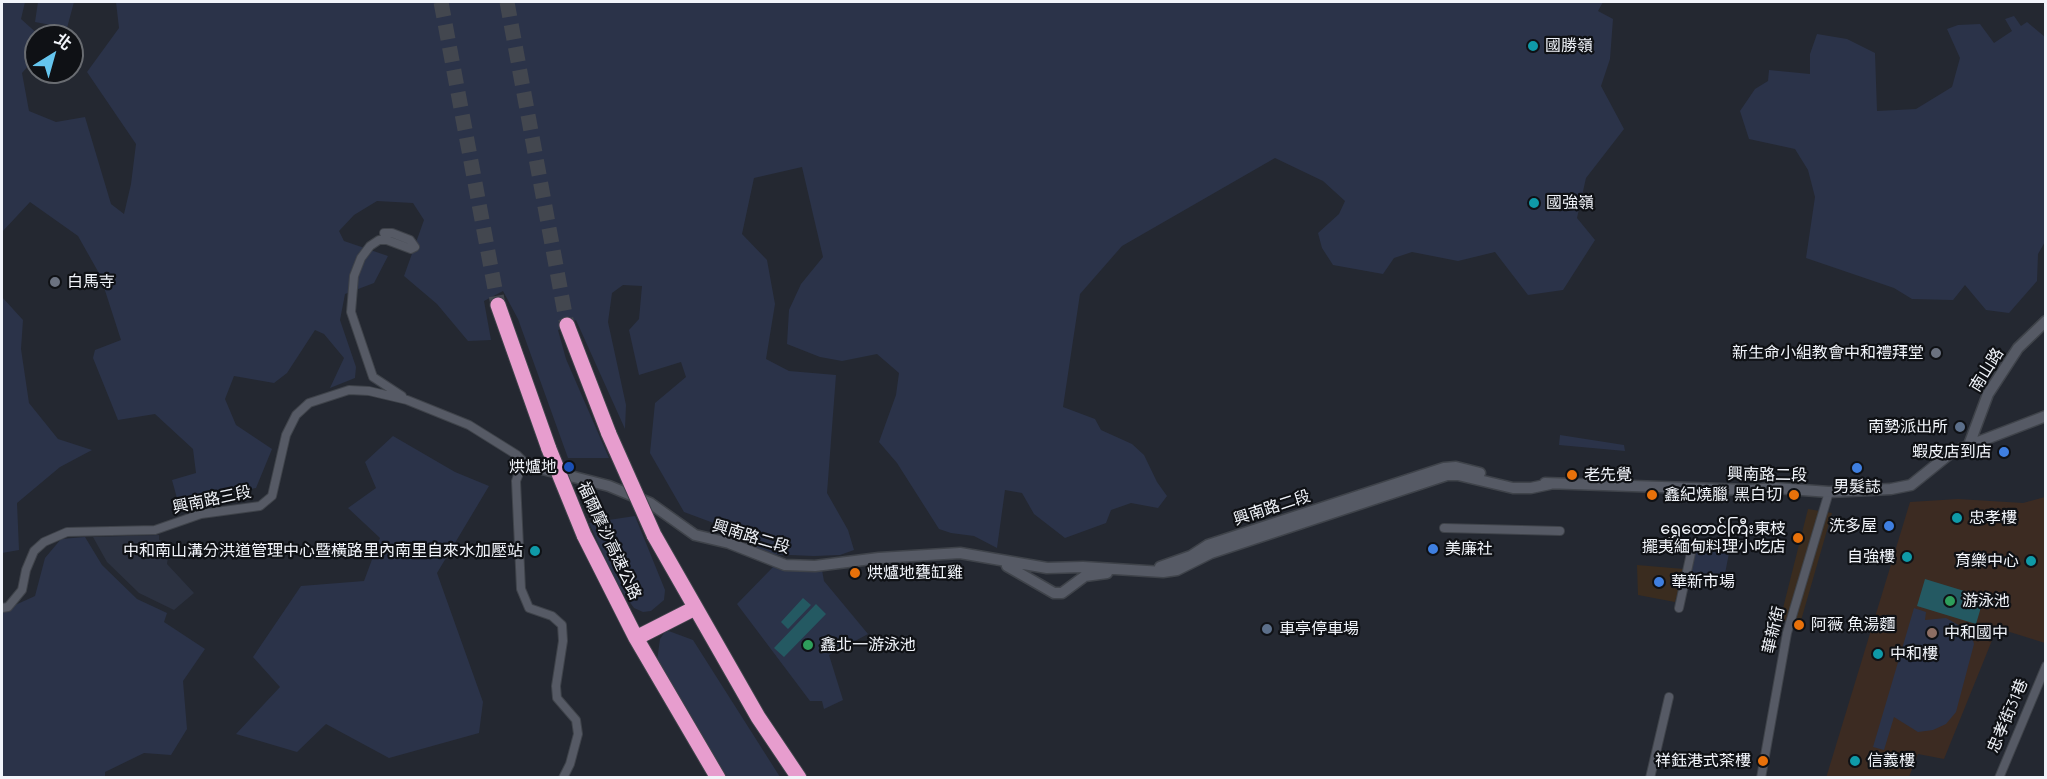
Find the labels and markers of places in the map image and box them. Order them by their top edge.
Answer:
place label: 國勝嶺 [1545,36,1593,56]
marker: 國勝嶺 [1526,39,1540,53]
place label: 國強嶺 [1546,193,1594,213]
marker: 國強嶺 [1527,196,1541,210]
place label: 白馬寺 [67,272,115,292]
marker: 白馬寺 [48,275,62,289]
place label: 新生命小組教會中和禮拜堂 [1732,343,1924,363]
marker: 新生命小組教會中和禮拜堂 [1929,346,1943,360]
place label: 南勢派出所 [1868,417,1948,437]
marker: 南勢派出所 [1953,420,1967,434]
place label: 蝦皮店到店 [1912,442,1992,462]
marker: 蝦皮店到店 [1997,445,2011,459]
place label: 烘爐地 [509,457,557,477]
marker: 烘爐地 [562,460,576,474]
marker: 男髮誌 [1850,461,1864,475]
place label: 老先覺 [1584,465,1632,485]
marker: 老先覺 [1565,468,1579,482]
place label: 男髮誌 [1833,477,1881,497]
place label: 鑫紀燒臘 [1664,485,1728,505]
place label: 黑白切 [1734,485,1782,505]
marker: 鑫紀燒臘 [1645,488,1659,502]
marker: 黑白切 [1787,488,1801,502]
place label: 忠孝樓 [1969,508,2017,528]
marker: 忠孝樓 [1950,511,1964,525]
place label: 洗多屋 [1829,516,1877,536]
place label: ရွှေတောင်ကြီး東枝 擺夷緬甸料理小吃店 [1642,519,1786,557]
marker: 洗多屋 [1882,519,1896,533]
marker: ရွှေတောင်ကြီး東枝 擺夷緬甸料理小吃店 [1791,531,1805,545]
place label: 美廉社 [1445,539,1493,559]
place label: 中和南山溝分洪道管理中心暨橫路里內南里自來水加壓站 [123,541,523,561]
marker: 美廉社 [1426,542,1440,556]
marker: 中和南山溝分洪道管理中心暨橫路里內南里自來水加壓站 [528,544,542,558]
place label: 自強樓 [1847,547,1895,567]
marker: 自強樓 [1900,550,1914,564]
place label: 育樂中心 [1955,551,2019,571]
marker: 育樂中心 [2024,554,2038,568]
place label: 烘爐地甕缸雞 [867,563,963,583]
marker: 烘爐地甕缸雞 [848,566,862,580]
place label: 華新市場 [1671,572,1735,592]
marker: 華新市場 [1652,575,1666,589]
place label: 游泳池 [1962,591,2010,611]
marker: 游泳池 [1943,594,1957,608]
place label: 阿薇 魚湯麵 [1811,615,1895,635]
marker: 阿薇 魚湯麵 [1792,618,1806,632]
place label: 車亭停車場 [1279,619,1359,639]
marker: 車亭停車場 [1260,622,1274,636]
place label: 中和國中 [1944,623,2008,643]
marker: 中和國中 [1925,626,1939,640]
place label: 鑫北一游泳池 [820,635,916,655]
marker: 鑫北一游泳池 [801,638,815,652]
place label: 中和樓 [1890,644,1938,664]
marker: 中和樓 [1871,647,1885,661]
place label: 祥鈺港式茶樓 [1655,751,1751,771]
place label: 信義樓 [1867,751,1915,771]
marker: 祥鈺港式茶樓 [1756,754,1770,768]
marker: 信義樓 [1848,754,1862,768]

